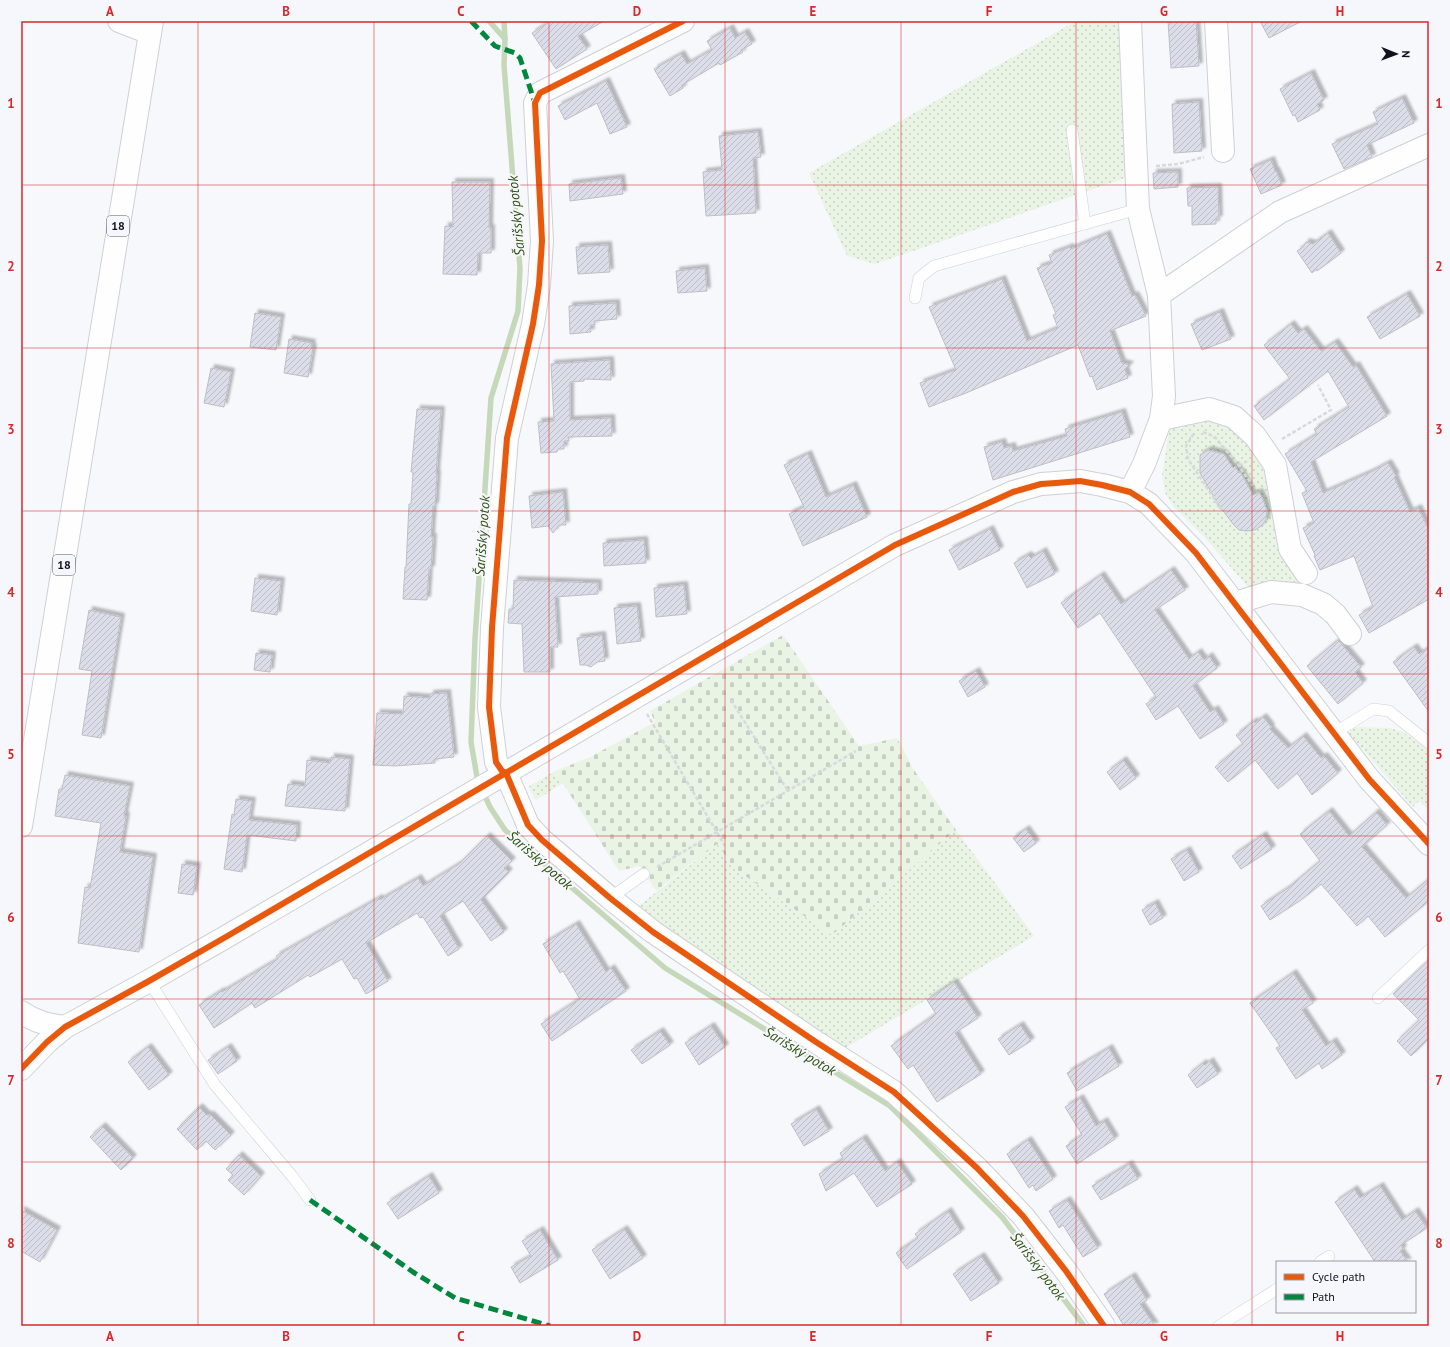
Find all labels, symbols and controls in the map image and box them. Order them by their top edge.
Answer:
text: A [106,3,114,20]
text: B [282,3,290,20]
text: C [457,3,465,20]
text: D [633,3,641,20]
text: E [810,3,817,20]
text: F [986,3,993,20]
text: G [1160,3,1168,20]
text: H [1336,3,1344,20]
north arrow [1376,34,1416,74]
text: N [1399,50,1413,58]
text: 1 [7,95,15,112]
text: 1 [1435,95,1443,112]
water label: Šarišský potok [503,174,528,257]
road number: 18 [107,216,129,236]
text: 2 [7,258,15,275]
text: 2 [1435,258,1443,275]
text: 3 [7,421,15,438]
text: 3 [1435,421,1443,438]
water label: Šarišský potok [470,494,494,577]
road number: 18 [53,555,75,575]
text: 4 [7,584,15,601]
text: 4 [1435,584,1443,601]
text: 5 [7,746,15,763]
text: 5 [1435,746,1443,763]
water label: Šarišský potok [504,827,577,894]
text: 6 [7,909,15,926]
text: 6 [1435,909,1443,926]
water label: Šarišský potok [761,1022,840,1080]
text: 7 [7,1072,15,1089]
text: 7 [1435,1072,1443,1089]
water label: Šarišský potok [1007,1228,1070,1304]
text: 8 [7,1235,15,1252]
text: 8 [1435,1235,1443,1252]
legend [1276,1261,1416,1313]
text: Cycle path [1312,1269,1365,1284]
text: Path [1312,1289,1335,1304]
text: A [106,1328,114,1345]
text: B [282,1328,290,1345]
text: C [457,1328,465,1345]
text: D [633,1328,641,1345]
text: E [810,1328,817,1345]
text: F [986,1328,993,1345]
text: G [1160,1328,1168,1345]
text: H [1336,1328,1344,1345]

